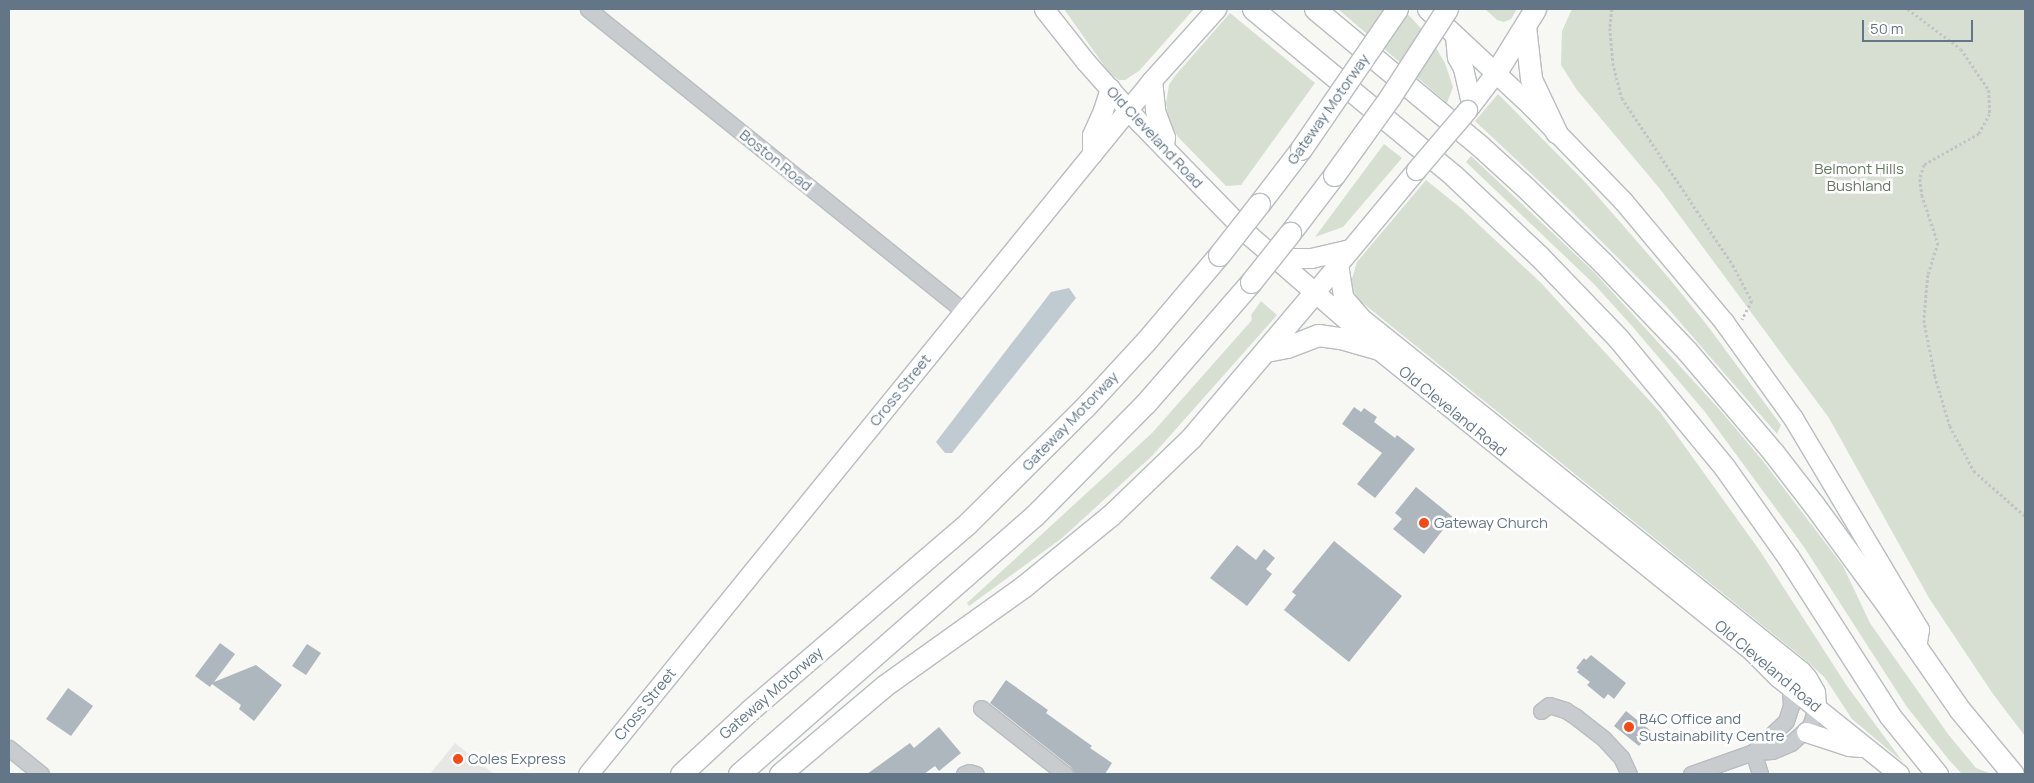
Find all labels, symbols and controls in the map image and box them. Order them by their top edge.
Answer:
scale bar [1864,10,1975,42]
text: 50 m [1870,18,1904,39]
street label: Gateway Motorway [1283,50,1373,168]
street label: Old Cleveland Road [1103,82,1207,192]
street label: Boston Road [736,125,816,195]
park label: Belmont Hills Bushland [1814,159,1904,194]
street label: Cross Street [865,350,935,430]
street label: Old Cleveland Road [1396,362,1510,460]
street label: Gateway Motorway [1018,368,1122,474]
place label: Gateway Church [1434,514,1548,532]
marker: Gateway Church [1418,517,1430,529]
street label: Old Cleveland Road [1711,616,1825,716]
street label: Gateway Motorway [716,643,826,743]
street label: Cross Street [610,664,680,744]
place label: B4C Office and Sustainability Centre [1639,709,1784,744]
marker: B4C Office and Sustainability Centre [1623,721,1635,733]
place label: Coles Express [468,750,566,768]
marker: Coles Express [452,753,464,765]

